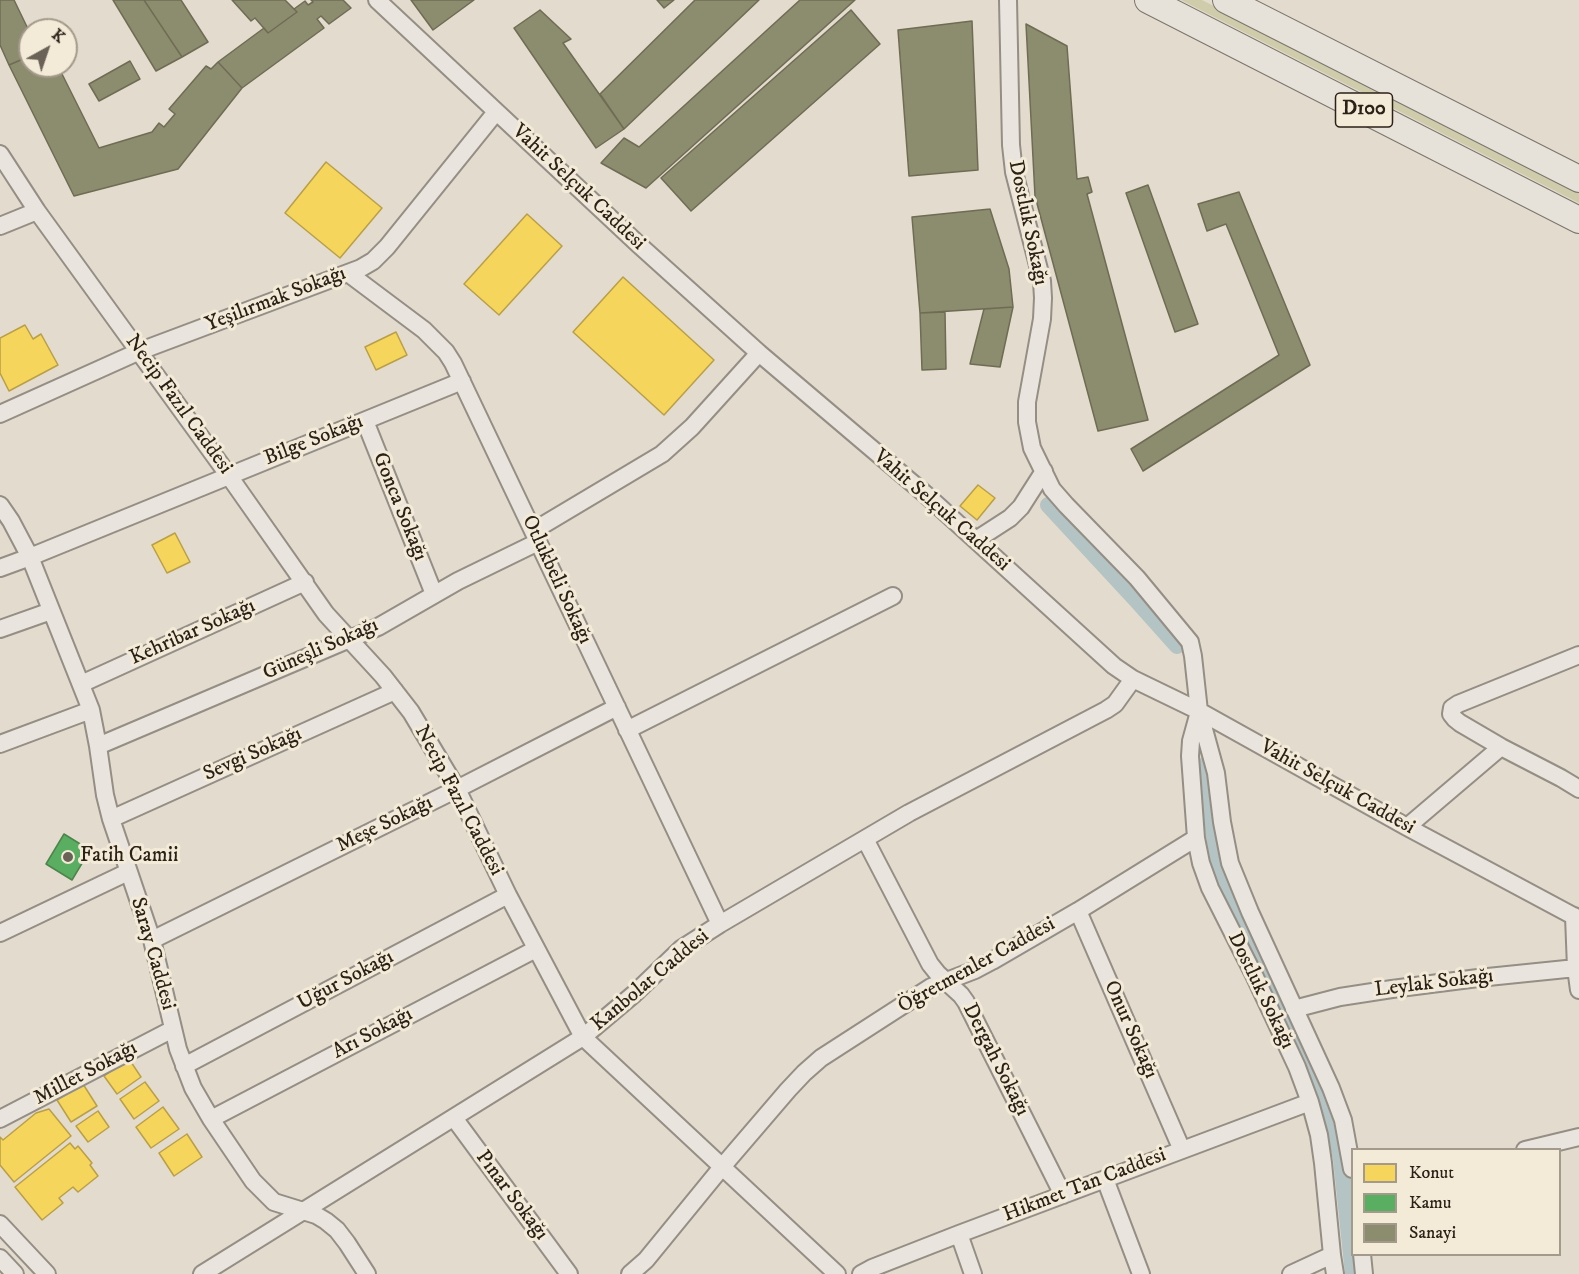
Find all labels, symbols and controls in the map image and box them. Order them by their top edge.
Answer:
north arrow [18,18,78,78]
text: K [48,24,69,47]
road number: D100 [1336,93,1392,127]
street label: Vahit Selçuk Caddesi [506,120,650,256]
street label: Dostluk Sokağı [1001,158,1053,288]
street label: Yeşilırmak Sokağı [202,262,350,338]
street label: Necip Fazıl Caddesi [119,330,237,480]
street label: Bilge Sokağı [261,410,367,472]
street label: Vahit Selçuk Caddesi [867,445,1015,577]
street label: Gonca Sokağı [366,449,432,565]
street label: Otlukbeli Sokağı [515,512,597,648]
street label: Kehribar Sokağı [126,594,260,672]
street label: Güneşli Sokağı [259,613,383,687]
street label: Sevgi Sokağı [200,722,306,788]
street label: Necip Fazıl Caddesi [408,722,508,880]
street label: Vahit Selçuk Caddesi [1255,735,1419,841]
street label: Meşe Sokağı [333,791,437,859]
place label: Fatih Camii [80,844,178,870]
marker: Fatih Camii [61,850,75,864]
street label: Saray Caddesi [124,895,180,1013]
street label: Öğretmenler Caddesi [894,912,1060,1020]
street label: Kanbolat Caddesi [587,924,715,1038]
street label: Dostluk Sokağı [1221,928,1299,1054]
street label: Uğur Sokağı [294,945,398,1017]
street label: Leylak Sokağı [1373,964,1495,1004]
street label: Onur Sokağı [1097,977,1163,1083]
street label: Dergah Sokağı [956,1000,1034,1120]
street label: Arı Sokağı [329,1002,417,1066]
street label: Millet Sokağı [30,1036,142,1112]
street label: Hikmet Tan Caddesi [1000,1143,1170,1229]
street label: Pınar Sokağı [469,1146,553,1246]
legend [1351,1148,1561,1256]
text: Konut [1409,1162,1454,1184]
text: Kamu [1409,1192,1451,1214]
text: Sanayi [1409,1222,1456,1244]

